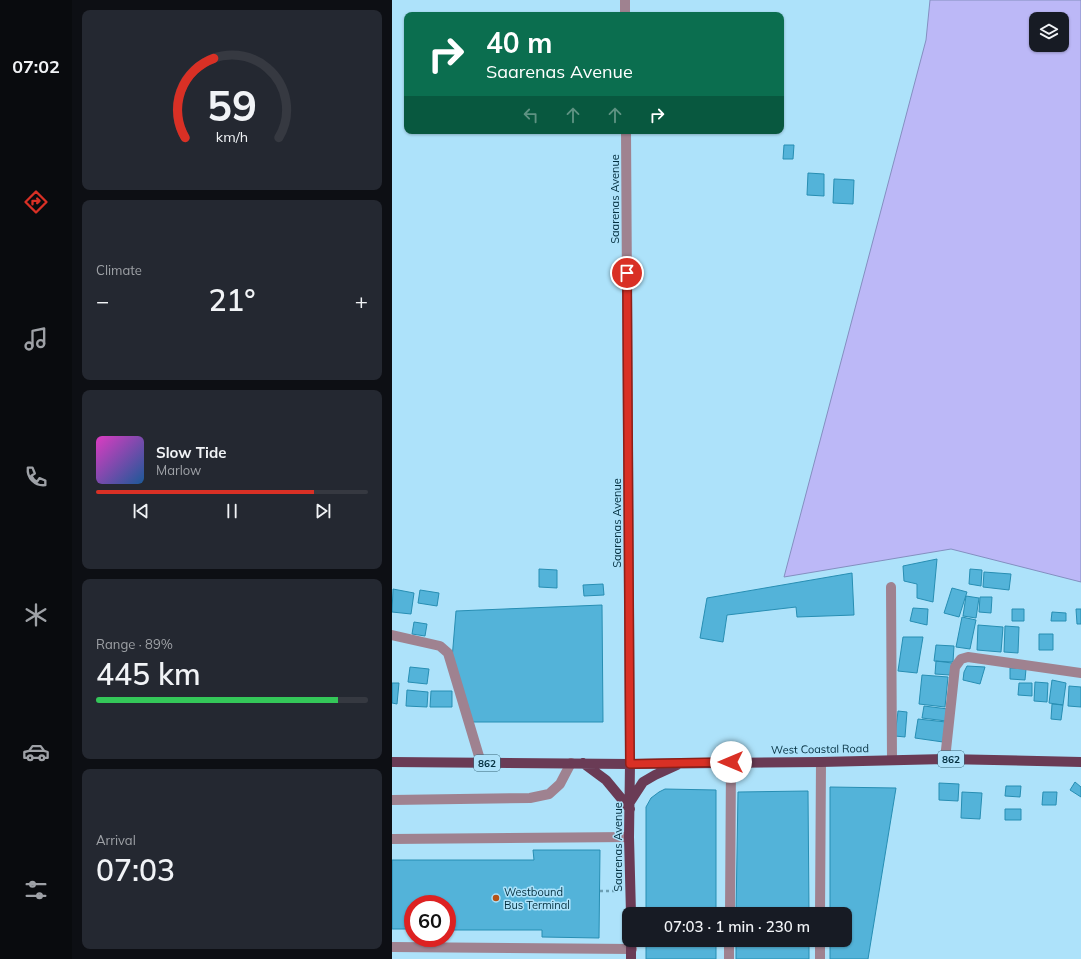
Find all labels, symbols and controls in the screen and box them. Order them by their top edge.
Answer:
map controls [1029,12,1069,52]
button: layers [1029,12,1069,52]
text: 40 m [486,25,552,60]
icon: right [420,28,472,80]
text: 07:02 [12,55,60,78]
text: Saarenas Avenue [486,60,633,83]
text: 59 [207,79,257,131]
icon: left [520,104,542,126]
icon: ahead [562,104,584,126]
icon: ahead [604,104,626,126]
icon: right [646,104,668,126]
text: km/h [216,127,248,145]
street label: Saarenas Avenue [608,154,622,244]
icon: directions [22,188,50,216]
pin [610,256,644,290]
text: Climate [96,262,142,278]
icon: arrive [616,262,638,284]
text: 21° [208,281,256,319]
text: − [96,287,109,315]
text: + [355,287,368,315]
icon: music [22,325,50,353]
text: Slow Tide [156,443,226,462]
text: Marlow [156,462,201,478]
icon: phone [22,463,50,491]
street label: Saarenas Avenue [610,478,624,568]
icon: previous [130,500,152,522]
icon: pause [221,500,243,522]
icon: next [312,500,334,522]
icon: climate [22,601,50,629]
text: Range · 89% [96,636,173,652]
text: 445 km [96,655,201,693]
icon: car [22,738,50,766]
position arrow [710,741,752,783]
street label: West Coastal Road [771,741,869,757]
road number: 862 [938,751,964,767]
road number: 862 [474,755,500,771]
street label: Saarenas Avenue [611,802,625,892]
text: Arrival [96,832,136,848]
text: 07:03 [96,851,175,889]
icon: filters [22,876,50,904]
place label: Westbound Bus Terminal [504,885,570,912]
marker: Westbound Bus Terminal [491,893,501,903]
speed limit sign: 60 [404,895,456,947]
text: 07:03 · 1 min · 230 m [664,917,810,936]

